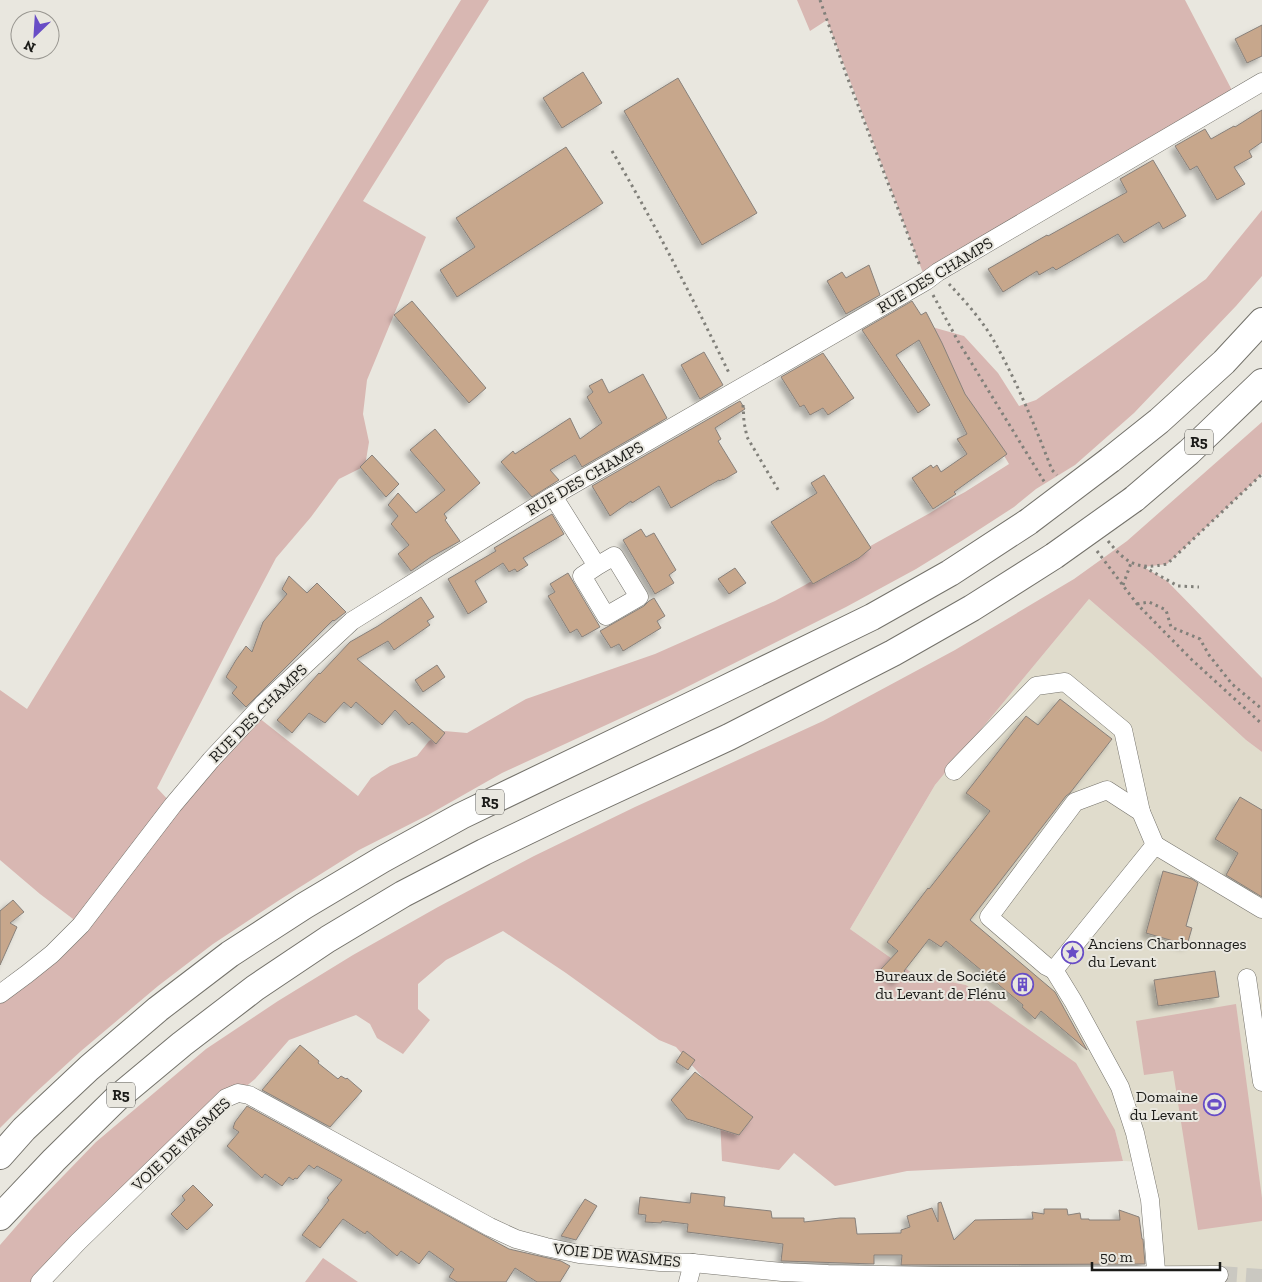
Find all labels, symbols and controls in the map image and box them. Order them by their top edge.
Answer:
north arrow [10,10,60,60]
text: N [21,36,38,56]
street label: RUE DES CHAMPS [874,233,996,317]
road number: R5 [1185,430,1213,454]
street label: RUE DES CHAMPS [523,437,647,519]
street label: RUE DES CHAMPS [205,660,311,766]
road number: R5 [476,790,504,814]
place label: Anciens Charbonnages du Levant [1088,934,1247,971]
place icon: Anciens Charbonnages du Levant [1060,940,1084,964]
place label: Bureaux de Société du Levant de Flénu [875,966,1006,1003]
building icon: Bureaux de Société du Levant de Flénu [1010,972,1034,996]
road number: R5 [107,1082,135,1108]
place label: Domaine du Levant [1130,1087,1198,1124]
street label: VOIE DE WASMES [127,1093,234,1195]
sports icon: Domaine du Levant [1202,1093,1226,1117]
street label: VOIE DE WASMES [551,1239,682,1271]
scale bar [1092,1240,1220,1272]
text: 50 m [1100,1248,1133,1266]

